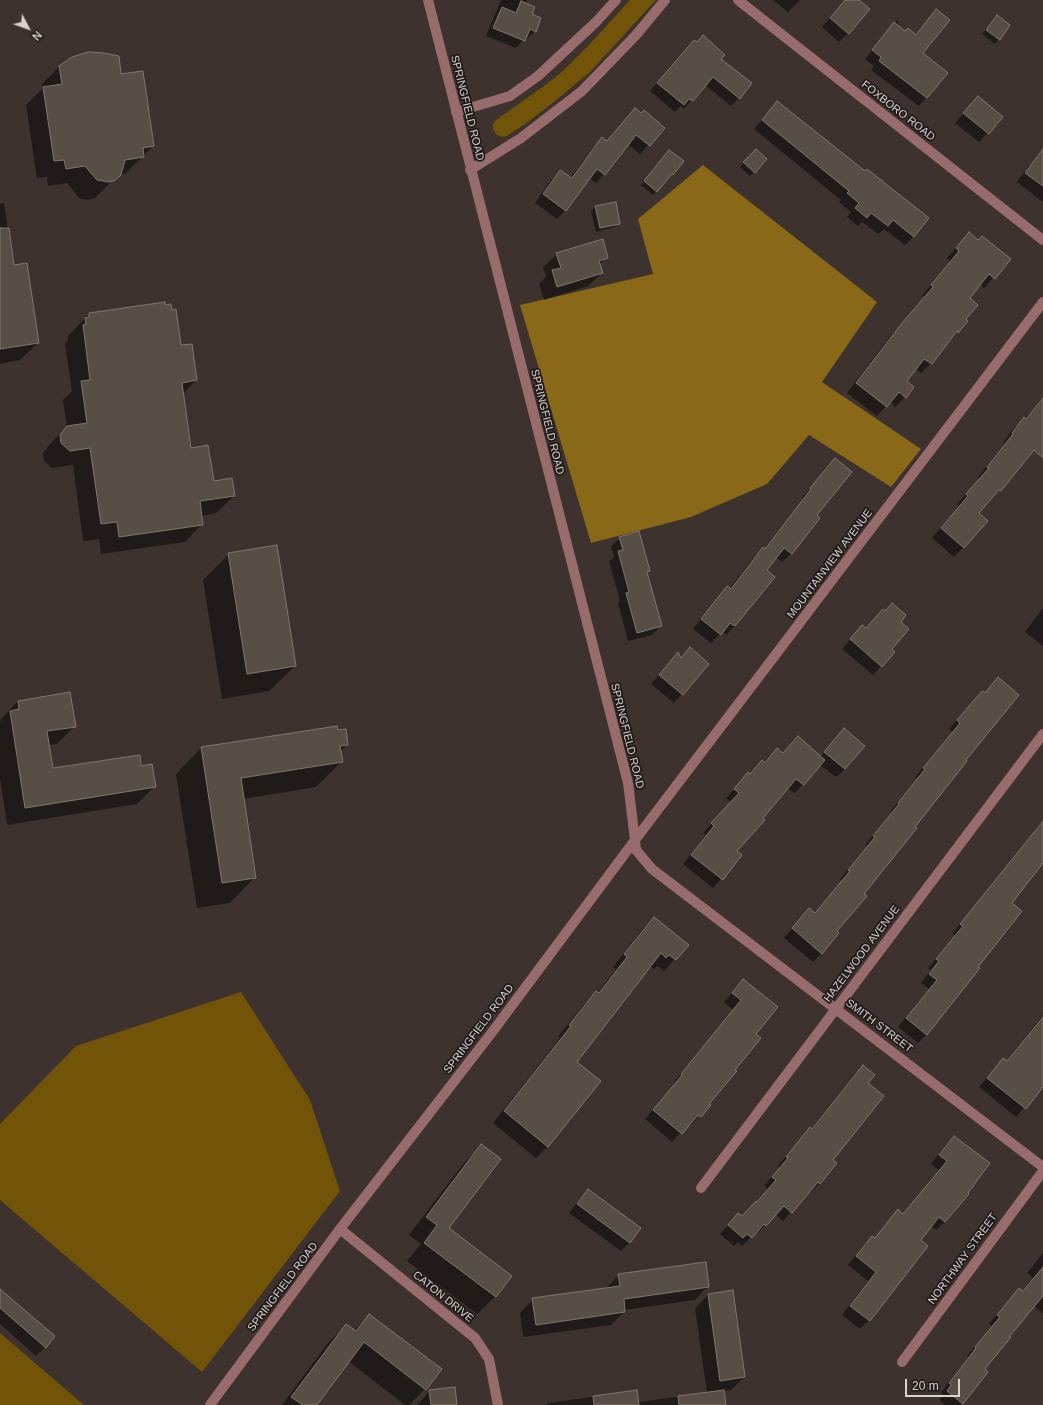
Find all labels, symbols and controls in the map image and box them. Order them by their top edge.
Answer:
north arrow [8,8,48,48]
text: N [30,29,44,43]
street label: SPRINGFIELD ROAD [448,54,486,162]
street label: FOXBORO ROAD [859,78,937,144]
street label: SPRINGFIELD ROAD [528,368,566,476]
street label: MOUNTAINVIEW AVENUE [785,507,875,621]
street label: SPRINGFIELD ROAD [608,682,646,790]
street label: HAZELWOOD AVENUE [821,903,903,1005]
street label: SPRINGFIELD ROAD [441,982,517,1076]
street label: SMITH STREET [843,996,915,1056]
street label: NORTHWAY STREET [926,1211,1000,1307]
street label: SPRINGFIELD ROAD [245,1240,321,1334]
street label: CATON DRIVE [410,1269,476,1325]
scale bar [907,1371,962,1397]
text: 20 m [912,1379,939,1393]

